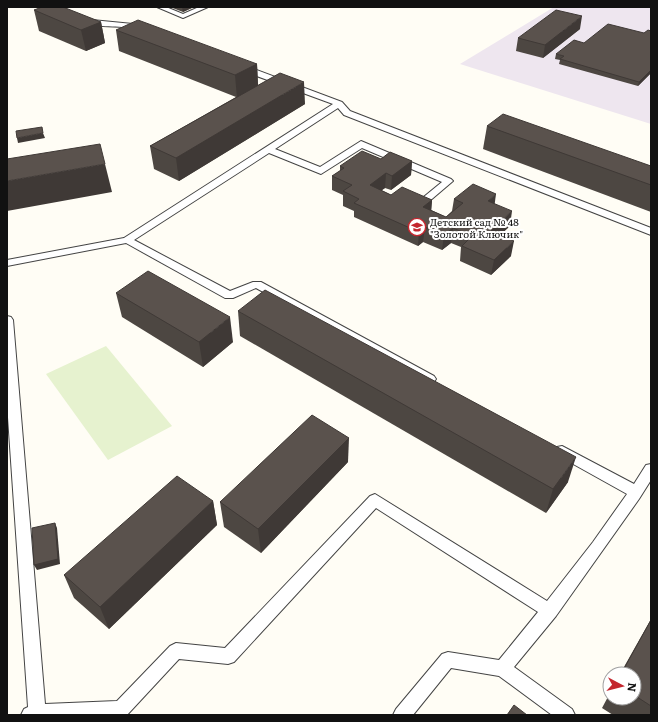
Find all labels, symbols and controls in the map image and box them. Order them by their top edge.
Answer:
place label: Детский сад № 48 "Золотой Ключик" [430,214,523,241]
school or university icon: Детский сад № 48 "Золотой Ключик" [407,217,427,237]
north arrow [602,666,642,706]
text: N [624,682,641,693]

